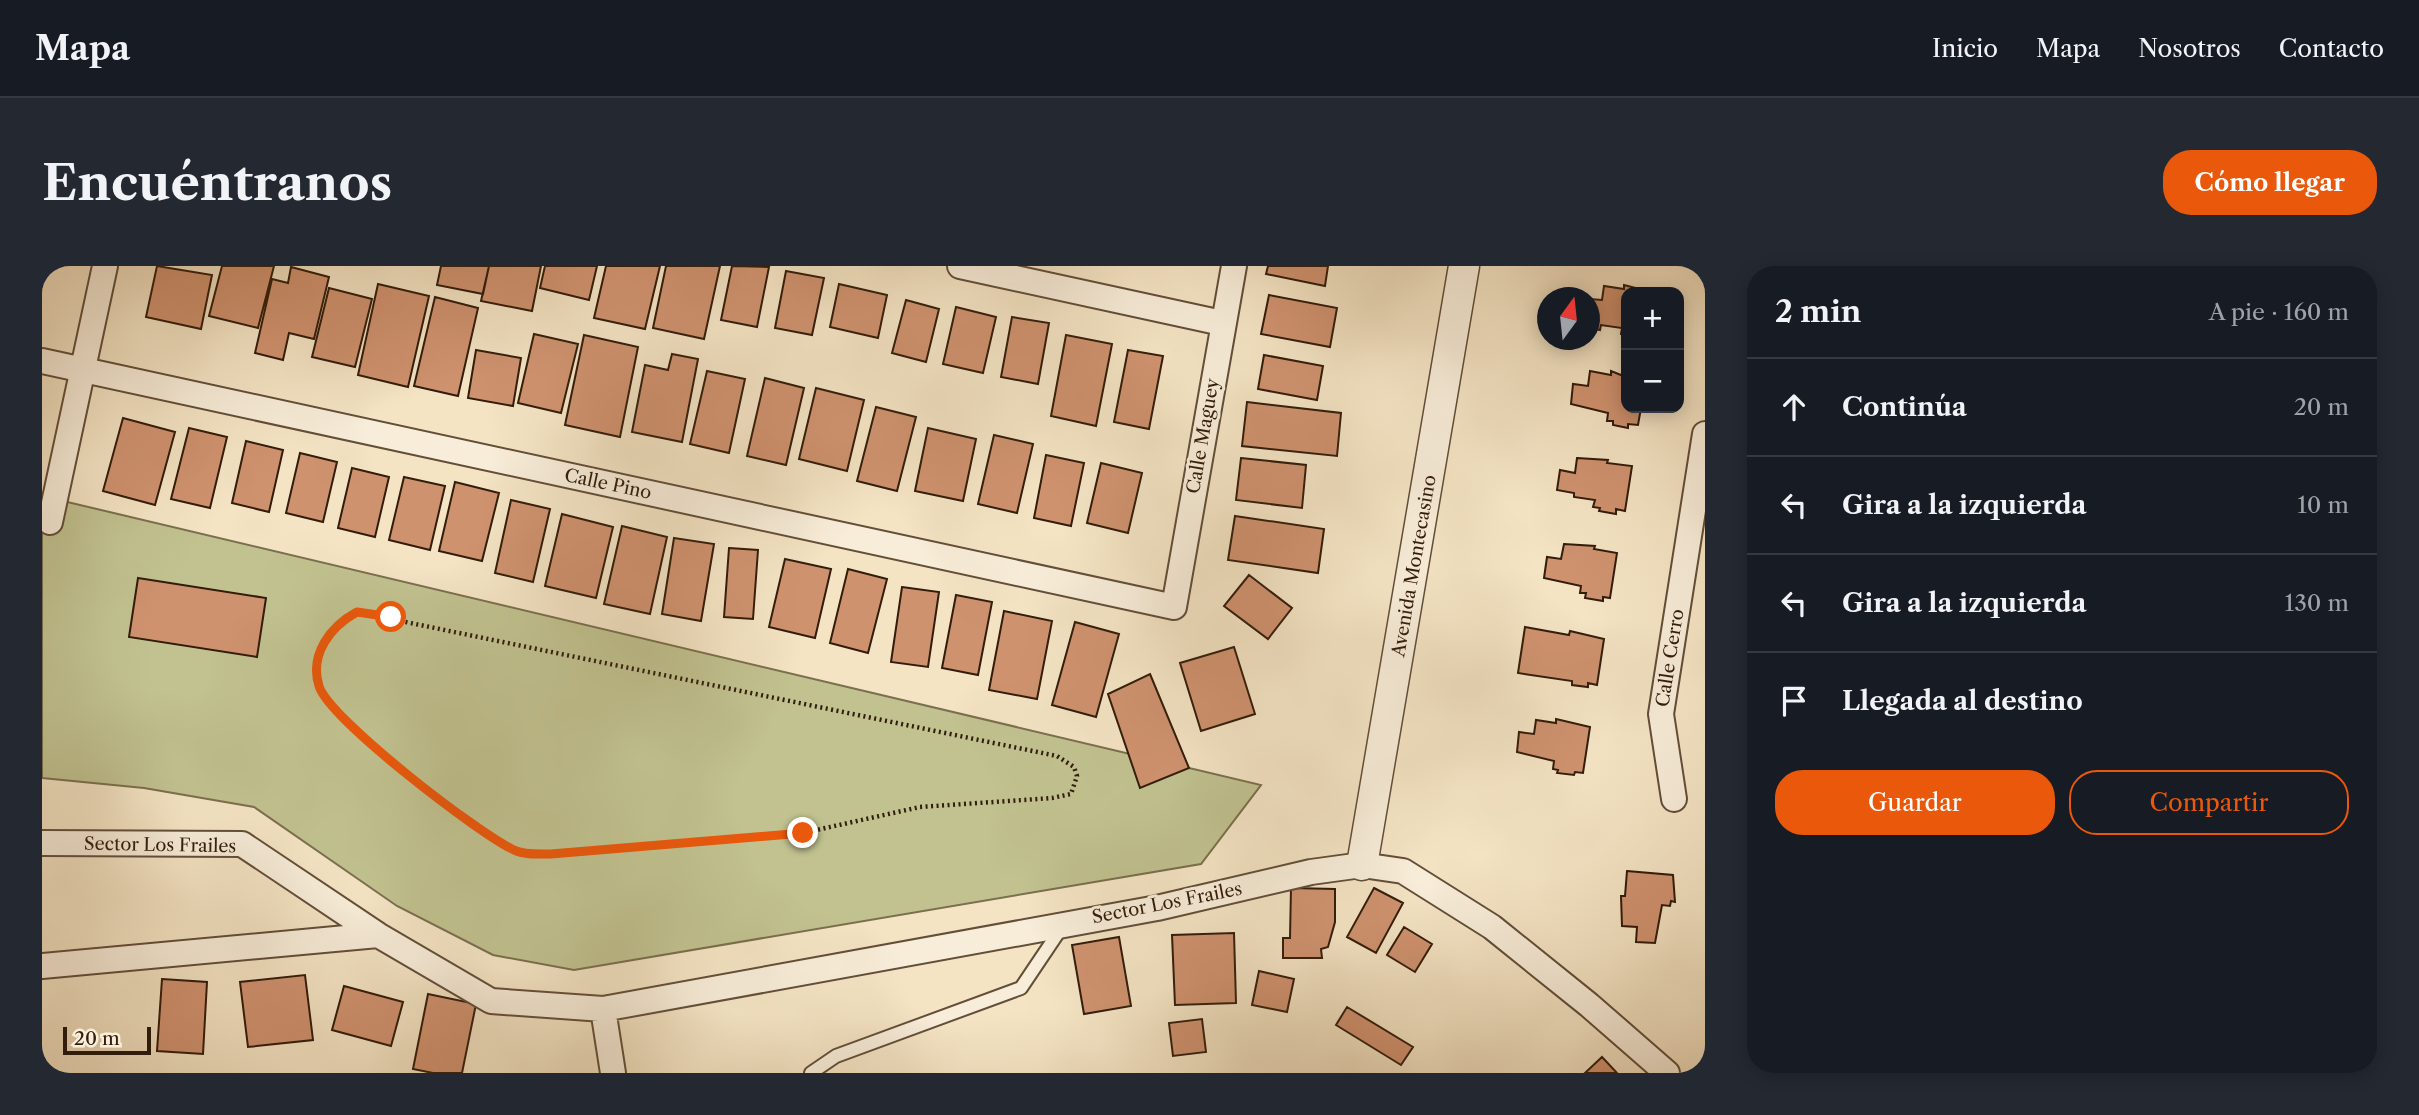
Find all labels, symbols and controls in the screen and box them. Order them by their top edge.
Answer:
text: Mapa [35,28,130,69]
text: Inicio [1932,34,1998,63]
text: Mapa [2036,34,2100,63]
text: Nosotros [2138,34,2241,63]
text: Contacto [2279,34,2384,63]
button: Cómo llegar [2163,150,2377,215]
text: Encuéntranos [42,152,392,213]
north arrow [1537,287,1600,350]
map controls [1621,287,1684,413]
button: + [1621,287,1684,350]
text: 2 min [1775,293,1861,330]
text: A pie · 160 m [2209,298,2349,326]
button: − [1621,350,1684,413]
street label: Calle Maguey [1182,376,1224,495]
icon: ahead [1775,388,1813,426]
text: Continúa [1842,391,1967,423]
text: 20 m [2294,393,2349,421]
street label: Calle Pino [562,464,654,504]
street label: Avenida Montecasino [1387,473,1441,660]
icon: left [1775,486,1813,524]
text: Gira a la izquierda [1842,489,2087,521]
text: 10 m [2297,491,2349,519]
icon: left [1775,584,1813,622]
text: Gira a la izquierda [1842,587,2087,619]
text: 130 m [2285,589,2349,617]
route start [375,601,406,632]
street label: Calle Cerro [1651,607,1689,709]
icon: arrive [1775,682,1813,720]
text: Llegada al destino [1842,685,2083,717]
button: Guardar [1775,770,2055,835]
button: Compartir [2069,770,2349,835]
route end [787,817,818,848]
street label: Sector Los Frailes [84,833,236,857]
street label: Sector Los Frailes [1090,878,1244,928]
scale bar [63,1024,150,1056]
text: 20 m [74,1027,120,1050]

